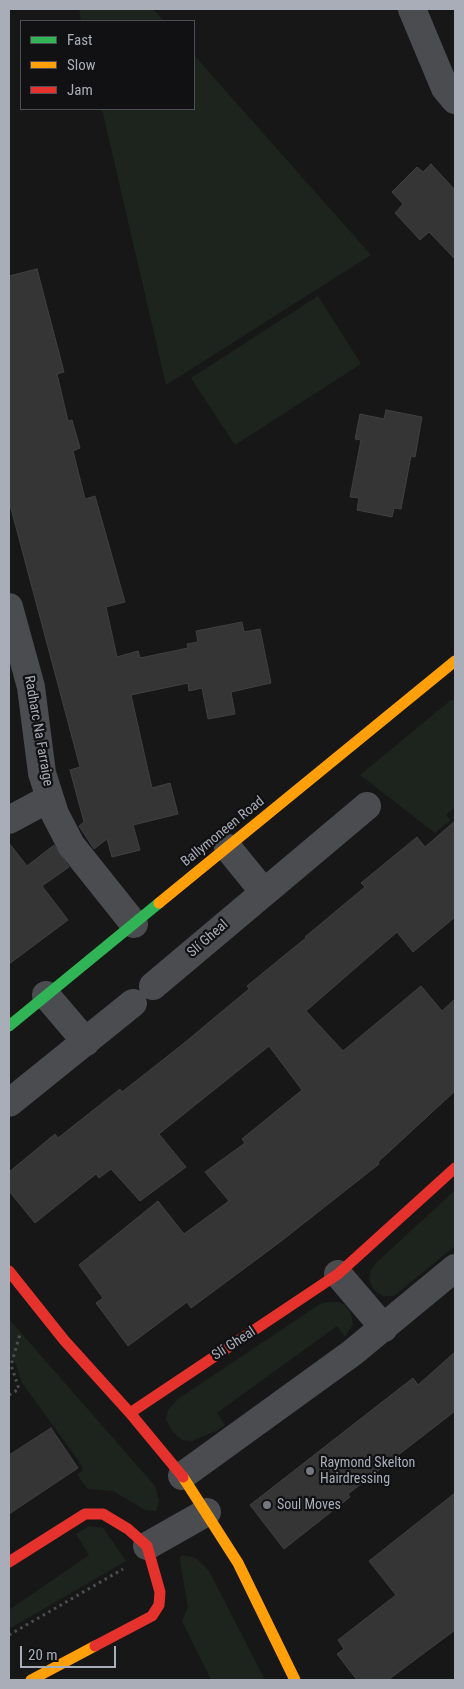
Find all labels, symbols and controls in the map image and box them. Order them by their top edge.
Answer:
legend [20,20,195,110]
text: Fast [67,31,92,49]
text: Slow [67,56,96,74]
text: Jam [67,81,93,99]
street label: Radharc Na Farraige [20,674,56,788]
street label: Ballymoneen Road [178,793,268,871]
street label: Slí Gheal [184,917,232,961]
street label: Slí Gheal [209,1324,259,1364]
place label: Raymond Skelton Hairdressing [320,1455,415,1488]
marker: Raymond Skelton Hairdressing [304,1465,316,1477]
place label: Soul Moves [277,1497,341,1513]
marker: Soul Moves [261,1499,273,1511]
scale bar [22,1636,119,1668]
text: 20 m [28,1646,58,1664]

